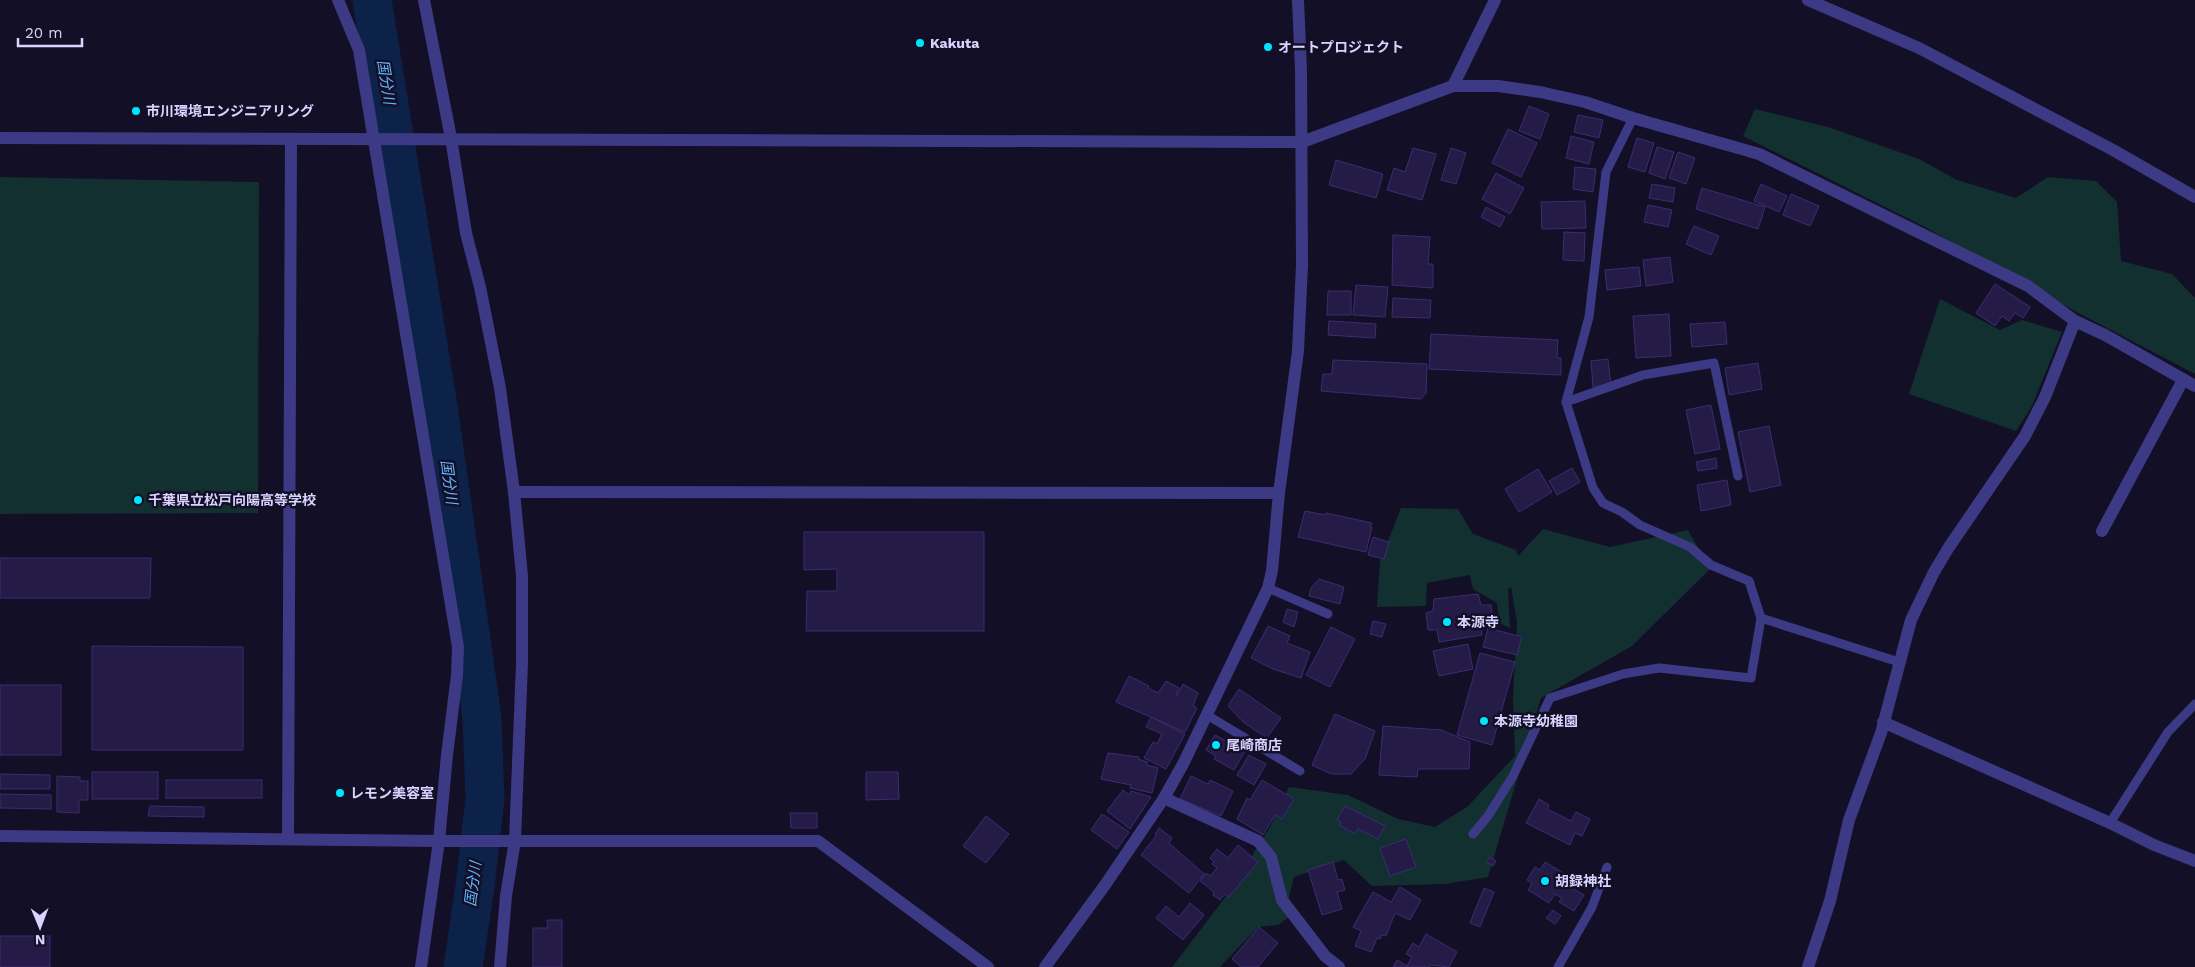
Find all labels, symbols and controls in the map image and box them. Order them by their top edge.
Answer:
scale bar [18,15,81,47]
text: 20 m [25,24,63,42]
place label: Kakuta [930,35,980,51]
marker: Kakuta [914,37,926,49]
place label: オートプロジェクト [1278,39,1404,55]
marker: オートプロジェクト [1262,41,1274,53]
water label: 国分川 [374,58,399,108]
place label: 市川環境エンジニアリング [146,103,314,119]
marker: 市川環境エンジニアリング [130,105,142,117]
water label: 国分川 [437,458,461,508]
place label: 千葉県立松戸向陽高等学校 [148,492,316,508]
marker: 千葉県立松戸向陽高等学校 [132,494,144,506]
place label: 本源寺 [1457,614,1499,630]
marker: 本源寺 [1441,616,1453,628]
place label: 本源寺幼稚園 [1494,713,1578,729]
marker: 本源寺幼稚園 [1478,715,1490,727]
place label: 尾崎商店 [1226,737,1282,753]
marker: 尾崎商店 [1210,739,1222,751]
place label: レモン美容室 [350,785,434,801]
marker: レモン美容室 [334,787,346,799]
water label: 国分川 [461,859,485,907]
place label: 胡録神社 [1555,873,1611,889]
marker: 胡録神社 [1539,875,1551,887]
north arrow [15,902,65,952]
text: N [35,932,46,948]

